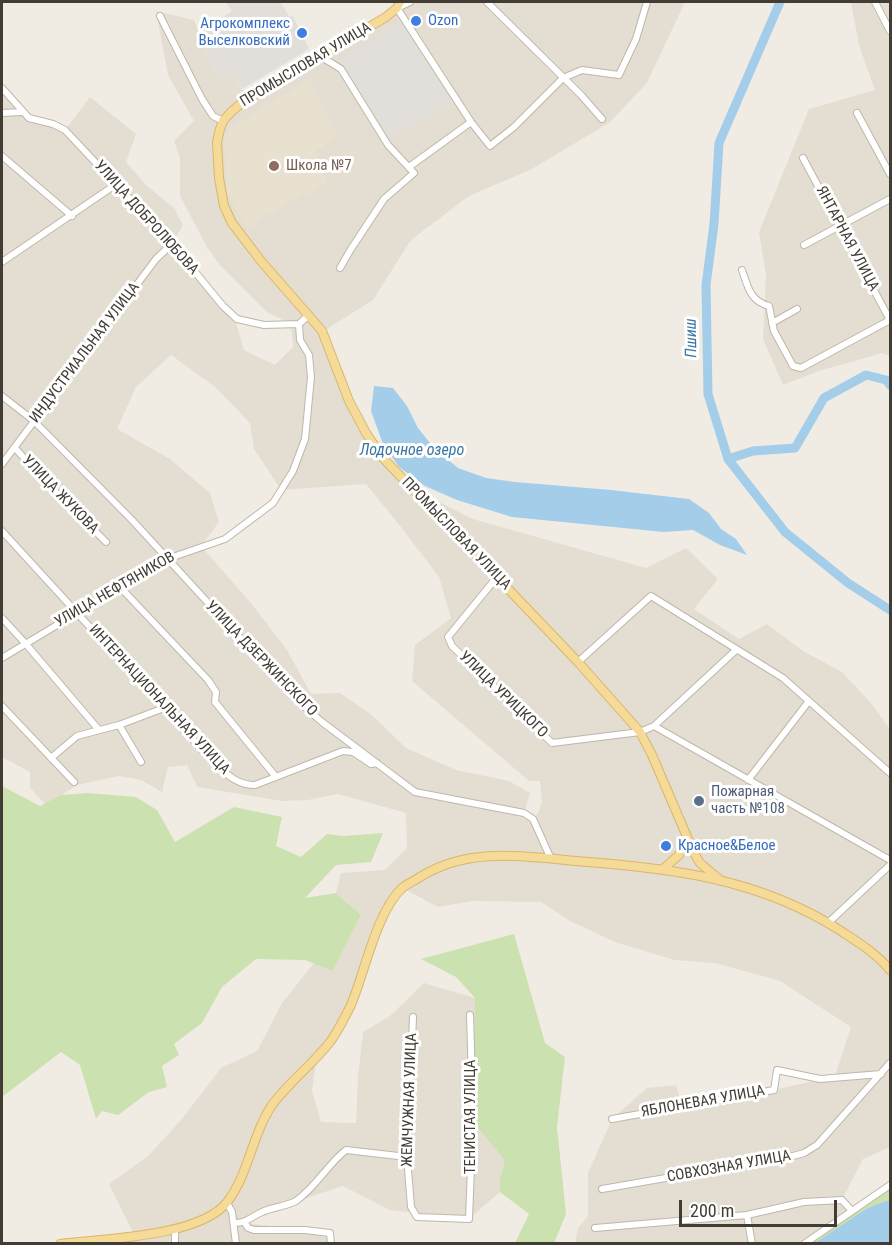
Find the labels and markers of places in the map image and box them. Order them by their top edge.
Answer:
place label: Ozon [428,12,458,30]
marker: Ozon [409,14,423,28]
place label: Агрокомплекс Выселковский [198,15,290,50]
marker: Агрокомплекс Выселковский [295,26,309,40]
place label: Школа №7 [286,157,352,175]
marker: Школа №7 [267,159,281,173]
place label: Пожарная часть №108 [711,783,785,818]
marker: Пожарная часть №108 [692,794,706,808]
place label: Красное&Белое [678,837,776,855]
marker: Красное&Белое [659,839,673,853]

